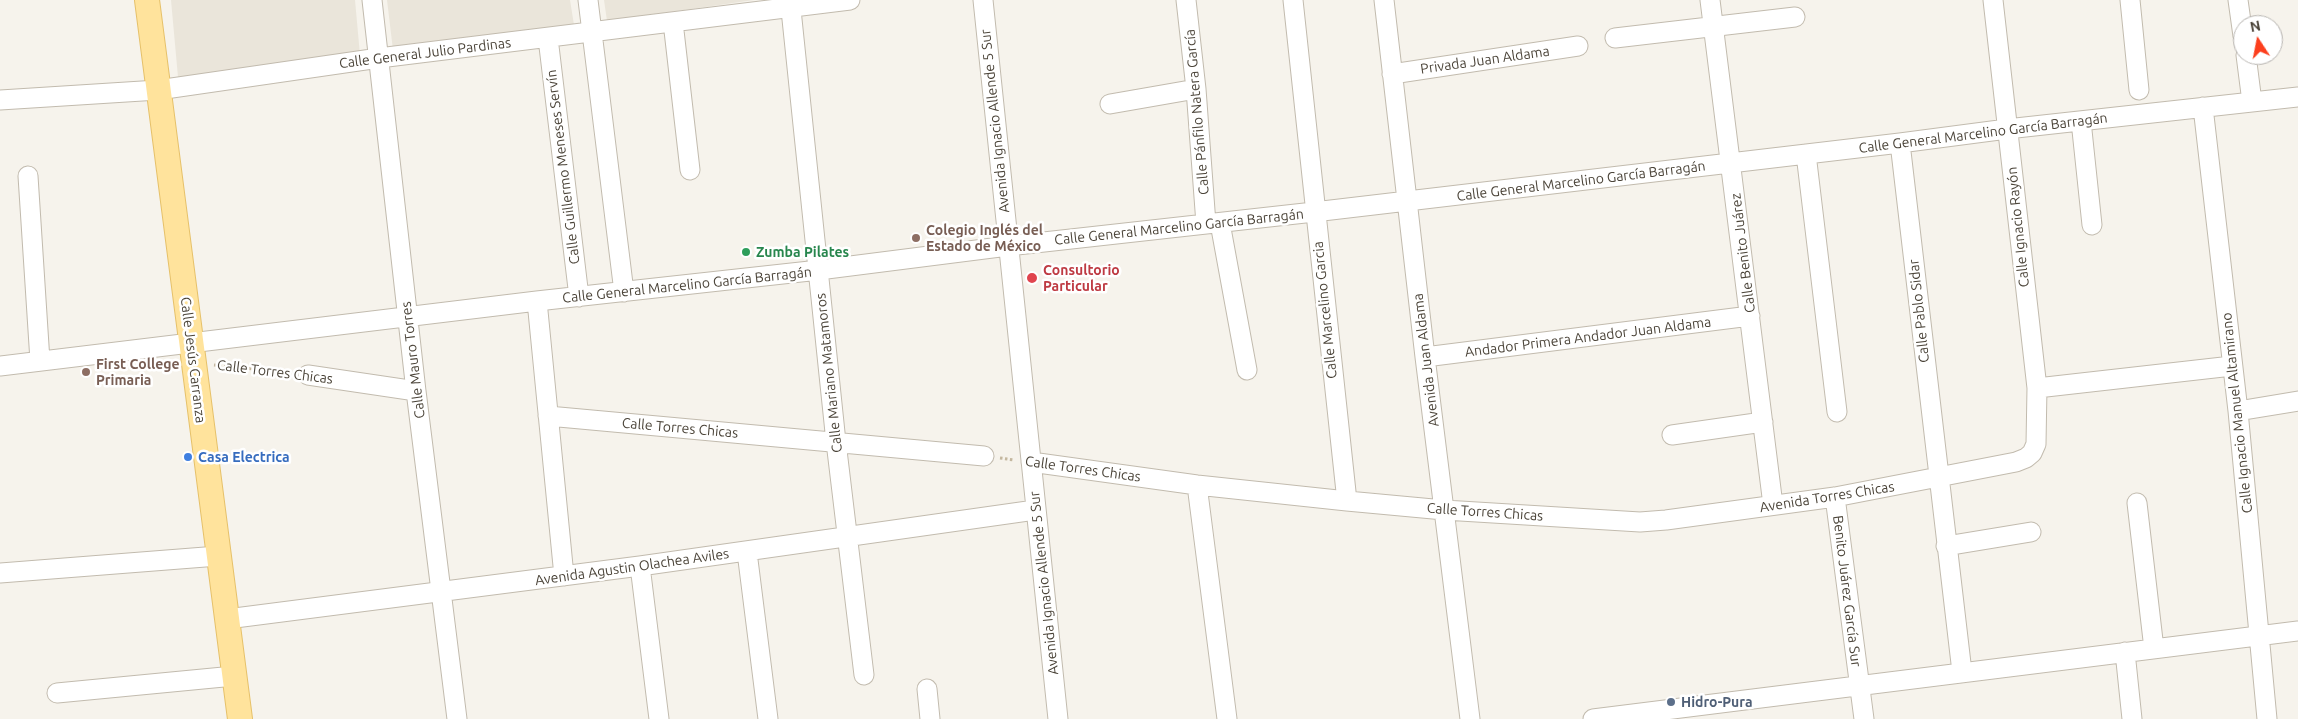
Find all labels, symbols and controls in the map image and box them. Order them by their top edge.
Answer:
north arrow [2233,15,2283,65]
text: N [2249,17,2262,35]
street label: Avenida Ignacio Allende 5 Sur [977,28,1013,214]
street label: Calle Pánfilo Natera García [1181,28,1213,196]
street label: Calle General Julio Pardinas [338,34,512,72]
street label: Privada Juan Aldama [1419,43,1551,77]
street label: Calle Guillermo Meneses Servín [543,69,583,265]
street label: Calle General Marcelino García Barragán [1858,109,2108,157]
street label: Calle General Marcelino García Barragán [1456,157,1706,205]
street label: Calle Ignacio Rayón [2003,166,2033,288]
street label: Calle Benito Juárez [1727,192,1759,314]
street label: Calle General Marcelino García Barragán [1053,206,1305,248]
place label: Colegio Inglés del Estado de México [926,222,1043,254]
marker: Colegio Inglés del Estado de México [910,232,922,244]
street label: Calle Marcelino Garcia [1309,240,1341,380]
place label: Zumba Pilates [756,244,849,260]
marker: Zumba Pilates [740,246,752,258]
street label: Calle Pablo Sidar [1905,258,1933,364]
place label: Consultorio Particular [1043,262,1120,294]
street label: Calle General Marcelino García Barragán [561,264,813,306]
marker: Consultorio Particular [1025,271,1039,285]
street label: Calle Mariano Matamoros [812,292,846,454]
street label: Avenida Juan Aldama [1409,292,1443,428]
street label: Calle Jesús Carranza [177,296,209,424]
street label: Calle Mauro Torres [397,301,429,419]
street label: Calle Ignacio Manuel Altamirano [2218,312,2256,514]
street label: Andador Primera Andador Juan Aldama [1464,314,1712,360]
place label: First College Primaria [96,356,180,388]
street label: Calle Torres Chicas [216,357,334,387]
marker: First College Primaria [80,366,92,378]
street label: Calle Torres Chicas [621,415,739,441]
place label: Casa Electrica [198,449,290,465]
marker: Casa Electrica [182,451,194,463]
street label: Calle Torres Chicas [1024,453,1142,485]
street label: Avenida Torres Chicas [1758,478,1896,516]
street label: Avenida Ignacio Allende 5 Sur [1026,490,1062,676]
street label: Calle Torres Chicas [1426,500,1544,524]
street label: Benito Juárez García Sur [1829,514,1865,668]
street label: Avenida Agustin Olachea Aviles [534,545,730,589]
place label: Hidro-Pura [1681,694,1753,710]
marker: Hidro-Pura [1665,696,1677,708]

